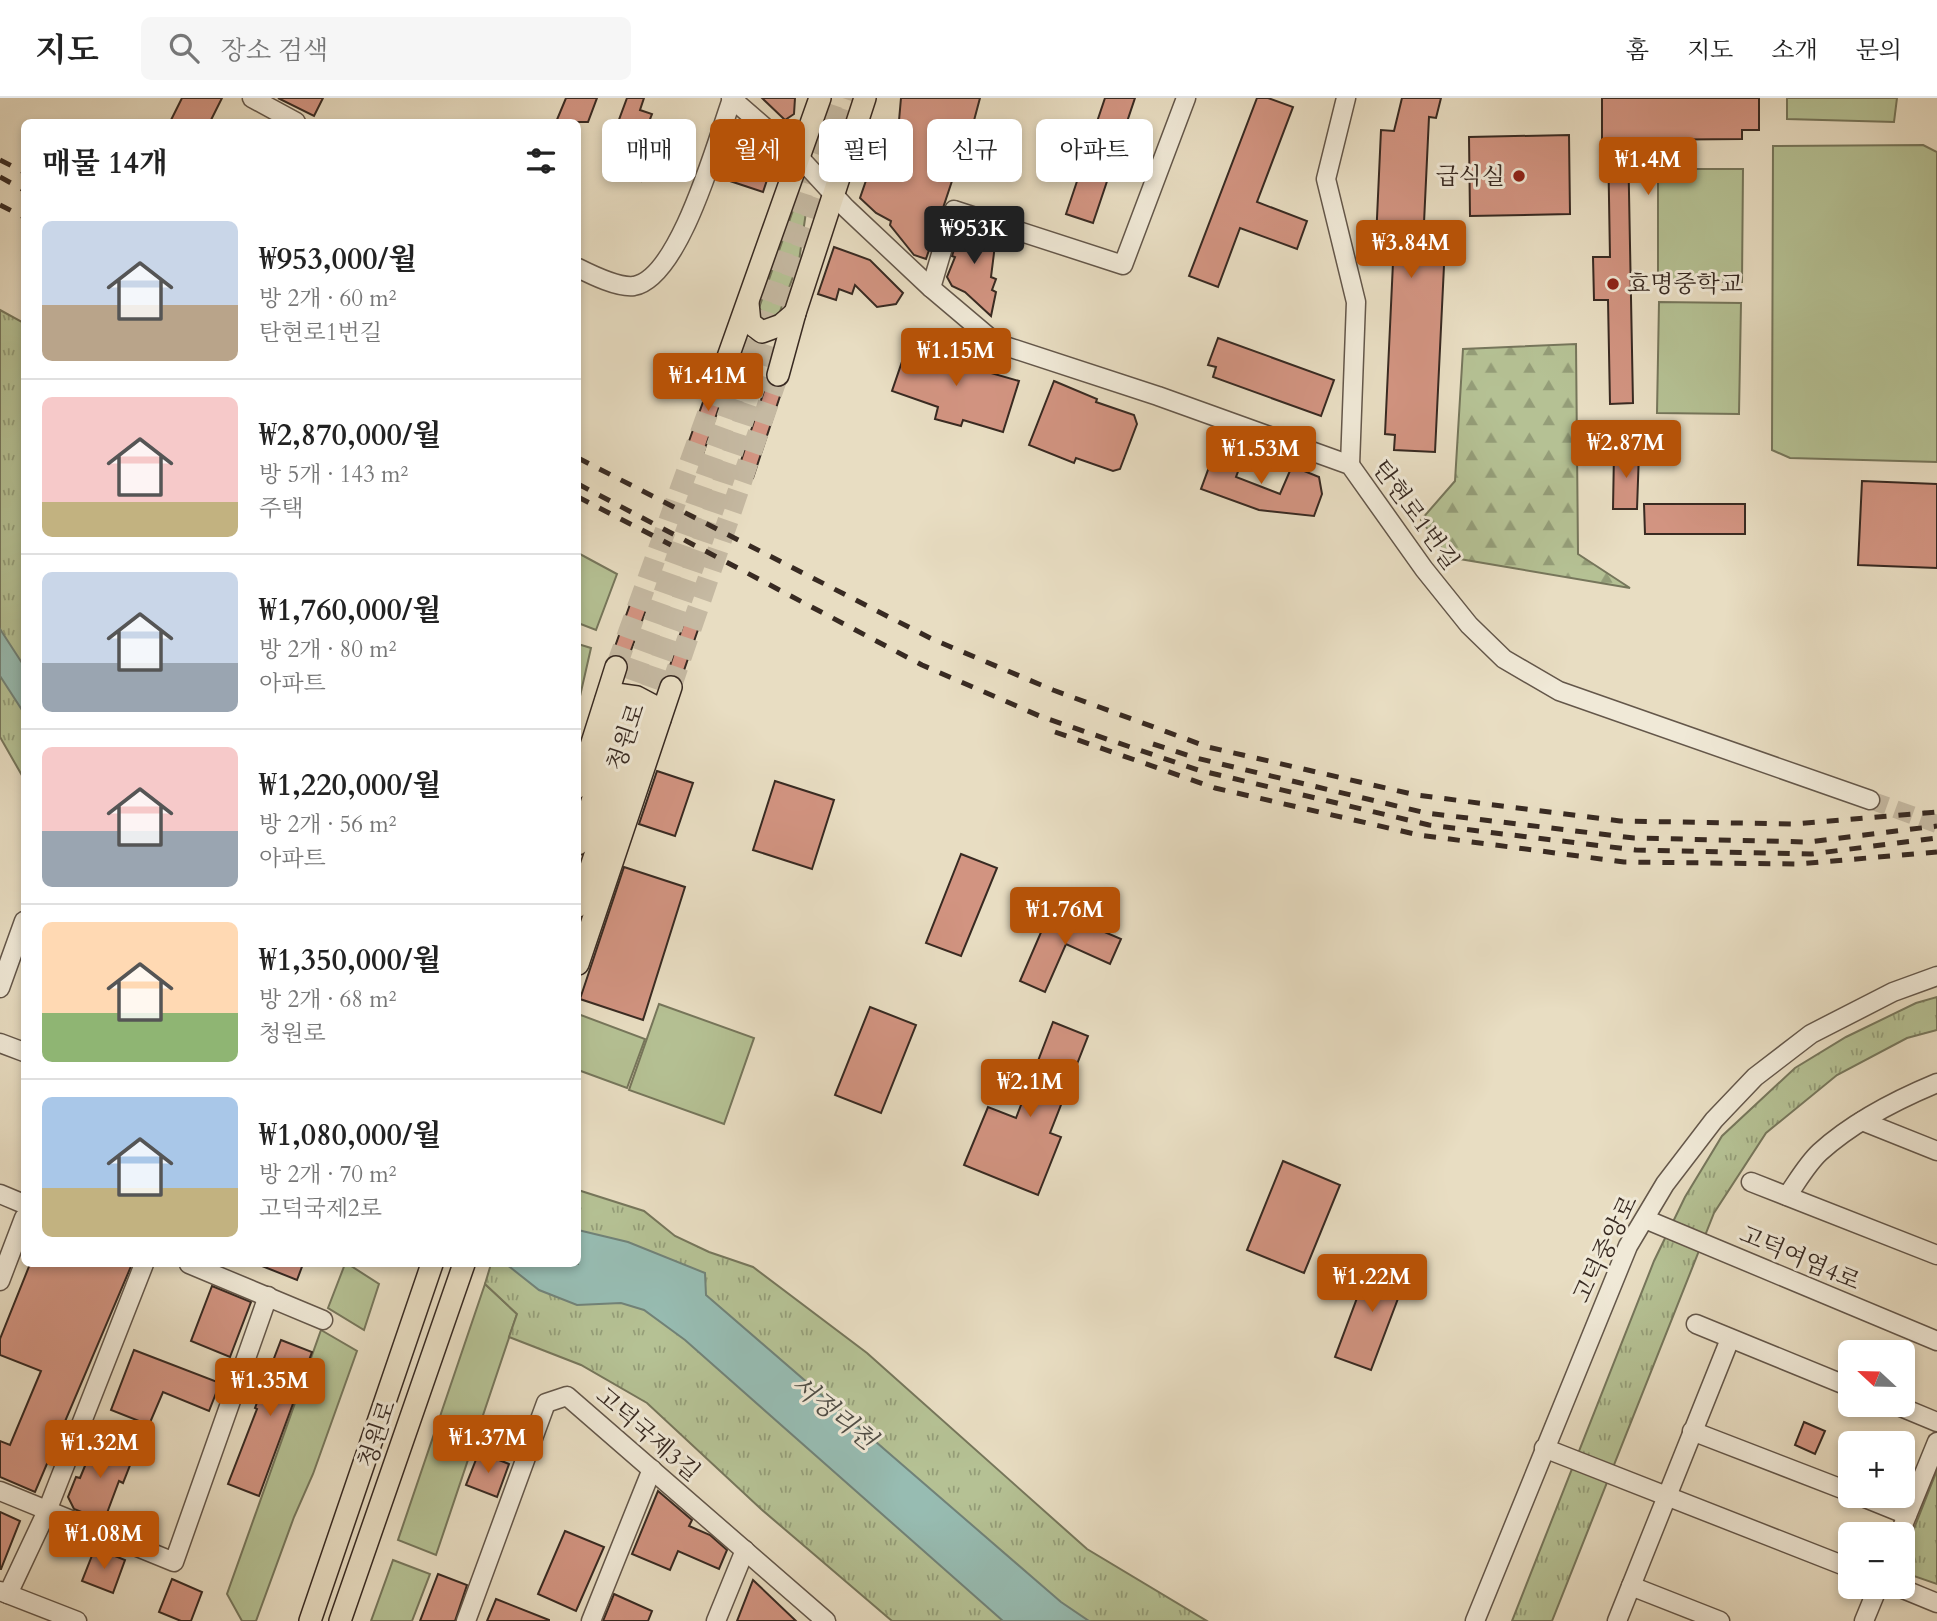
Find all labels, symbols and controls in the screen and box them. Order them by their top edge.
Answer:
search box [141,17,631,80]
text: 지도 [35,28,99,73]
icon: search [165,29,203,67]
text: 장소 검색 [221,33,328,68]
text: 홈 [1626,34,1649,67]
text: 지도 [1687,34,1733,67]
text: 소개 [1771,34,1818,67]
text: 문의 [1856,34,1902,67]
chip: 매매 [602,119,696,182]
chip: 월세 [710,119,805,182]
chip: 필터 [819,119,913,182]
chip: 신규 [927,119,1022,182]
chip: 아파트 [1036,119,1153,182]
pin: ₩1.4M [1599,138,1697,197]
icon: filters [522,142,560,180]
text: 매물 14개 [42,143,168,184]
text: ₩1.4M [1615,144,1681,175]
place label: 급식실 [1435,160,1505,193]
marker: 급식실 [1511,168,1527,184]
pin: ₩953K [925,206,1023,266]
text: ₩953K [940,213,1008,244]
pin: ₩3.84M [1354,220,1468,280]
text: ₩3.84M [1372,227,1450,258]
text: ₩953,000/월 [259,239,417,280]
icon: home [98,249,182,333]
place label: 효명중학교 [1627,268,1743,301]
marker: 효명중학교 [1605,276,1621,292]
text: 방 2개 · 60 m² [259,283,396,314]
text: 탄현로1번길 [259,317,382,348]
pin: ₩1.15M [899,328,1013,388]
text: ₩1.15M [917,335,995,366]
pin: ₩1.41M [651,354,765,413]
text: ₩1.41M [669,360,747,391]
text: ₩2,870,000/월 [259,415,441,456]
pin: ₩2.87M [1569,420,1683,480]
icon: home [98,425,182,509]
pin: ₩1.53M [1204,426,1318,486]
text: ₩2.87M [1587,427,1665,458]
text: ₩1.53M [1222,433,1300,464]
street label: 탄현로1번길 [1365,454,1467,577]
text: 방 5개 · 143 m² [259,459,408,490]
text: 주택 [259,493,303,524]
text: ₩1,760,000/월 [259,590,441,631]
icon: home [98,600,182,684]
text: 방 2개 · 80 m² [259,634,396,665]
text: 아파트 [259,668,326,699]
street label: 청원로 [600,699,653,775]
text: ₩1,220,000/월 [259,765,441,806]
icon: home [98,775,182,859]
text: 방 2개 · 56 m² [259,809,396,840]
text: 아파트 [259,843,326,874]
pin: ₩1.76M [1008,888,1122,947]
text: ₩1.76M [1026,894,1104,925]
text: ₩1,350,000/월 [259,940,441,981]
icon: home [98,950,182,1034]
text: 방 2개 · 68 m² [259,984,396,1015]
text: 청원로 [259,1018,326,1049]
pin: ₩2.1M [981,1060,1079,1119]
text: ₩2.1M [997,1066,1063,1097]
text: ₩1,080,000/월 [259,1115,441,1156]
icon: home [98,1125,182,1209]
text: 방 2개 · 70 m² [259,1159,396,1190]
street label: 고덕중앙로 [1565,1190,1646,1309]
text: 고덕국제2로 [259,1193,382,1224]
street label: 고덕여염4로 [1734,1218,1865,1299]
pin: ₩1.22M [1315,1254,1429,1314]
text: ₩1.22M [1333,1261,1411,1292]
north arrow [1838,1340,1914,1418]
map controls [1838,1340,1915,1599]
pin: ₩1.35M [213,1358,327,1418]
text: ₩1.35M [231,1365,309,1396]
water label: 서정리천 [784,1367,885,1459]
street label: 고덕국제3길 [588,1380,707,1489]
street label: 청원로 [351,1396,404,1472]
pin: ₩1.37M [431,1416,545,1475]
pin: ₩1.32M [43,1420,157,1480]
text: ₩1.37M [449,1422,527,1453]
text: ₩1.32M [61,1427,139,1458]
button: + [1838,1431,1915,1508]
pin: ₩1.08M [47,1512,161,1571]
text: ₩1.08M [65,1518,143,1549]
button: − [1838,1522,1915,1599]

